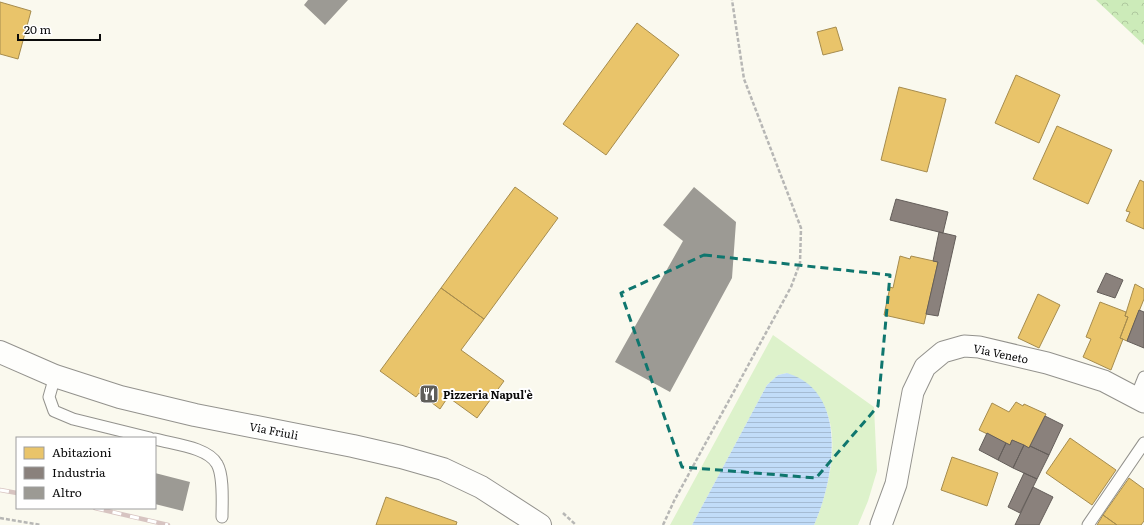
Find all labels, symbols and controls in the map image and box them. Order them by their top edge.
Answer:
scale bar [18,16,100,42]
text: 20 m [24,20,51,38]
street label: Via Veneto [972,339,1030,367]
restaurant icon: Pizzeria Napul'è [418,383,440,405]
place label: Pizzeria Napul'è [443,386,533,402]
street label: Via Friuli [248,417,300,443]
legend [16,437,156,509]
text: Abitazioni [52,443,111,461]
text: Industria [52,463,106,481]
text: Altro [52,483,82,501]

